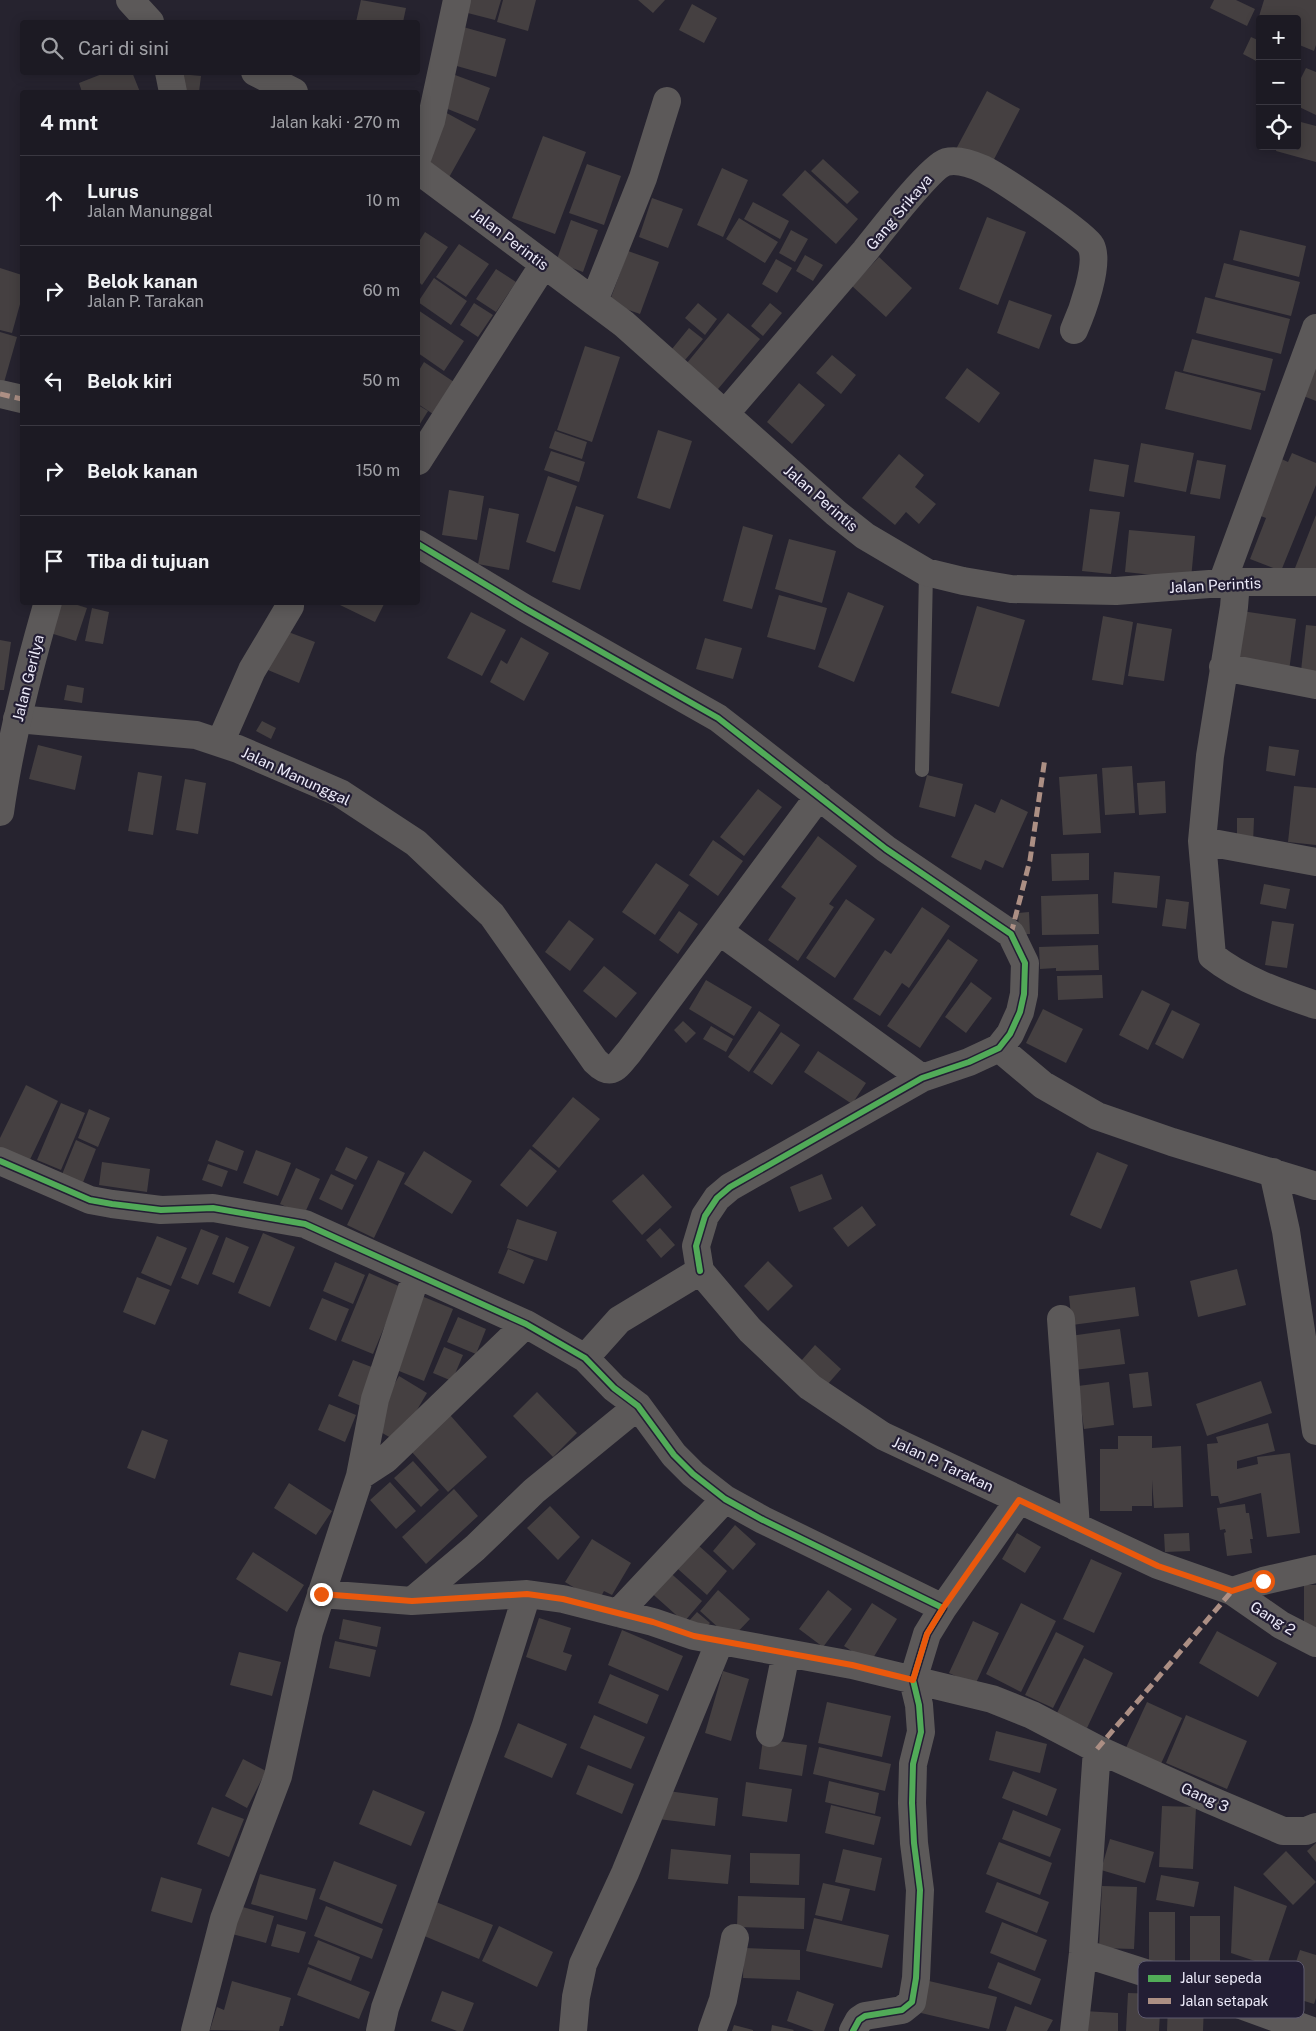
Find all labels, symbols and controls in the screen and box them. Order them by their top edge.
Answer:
map controls [1256,15,1301,150]
button: + [1256,15,1301,60]
search box [20,20,420,75]
icon: search [38,34,66,62]
text: Cari di sini [78,37,169,59]
button: − [1256,60,1301,105]
button: locate [1256,105,1301,150]
text: 4 mnt [40,110,98,135]
text: Jalan kaki · 270 m [270,113,400,132]
street label: Gang Srikaya [863,171,935,253]
text: Lurus [87,180,139,202]
icon: ahead [40,187,68,215]
text: 10 m [366,191,400,210]
text: Jalan Manunggal [87,202,213,221]
street label: Jalan Perintis [468,204,552,274]
text: Belok kanan [87,270,198,292]
icon: right [40,277,68,305]
text: 60 m [363,281,400,300]
text: Jalan P. Tarakan [87,292,204,311]
icon: left [40,367,68,395]
text: Belok kiri [87,370,172,392]
text: 50 m [362,371,400,390]
icon: right [40,457,68,485]
text: Belok kanan [87,460,198,482]
text: 150 m [356,461,400,480]
street label: Jalan Perintis [781,461,861,535]
icon: arrive [40,547,68,575]
text: Tiba di tujuan [87,550,209,572]
street label: Jalan Perintis [1168,574,1262,596]
street label: Jalan Gerilya [9,633,47,723]
street label: Jalan Manunggal [239,743,353,809]
street label: Jalan P. Tarakan [890,1433,996,1495]
route start [1252,1570,1275,1593]
route end [310,1583,333,1606]
street label: Gang 2 [1247,1598,1299,1638]
street label: Gang 3 [1179,1779,1231,1815]
legend [1138,1961,1304,2018]
text: Jalur sepeda [1180,1970,1262,1986]
text: Jalan setapak [1180,1993,1268,2009]

